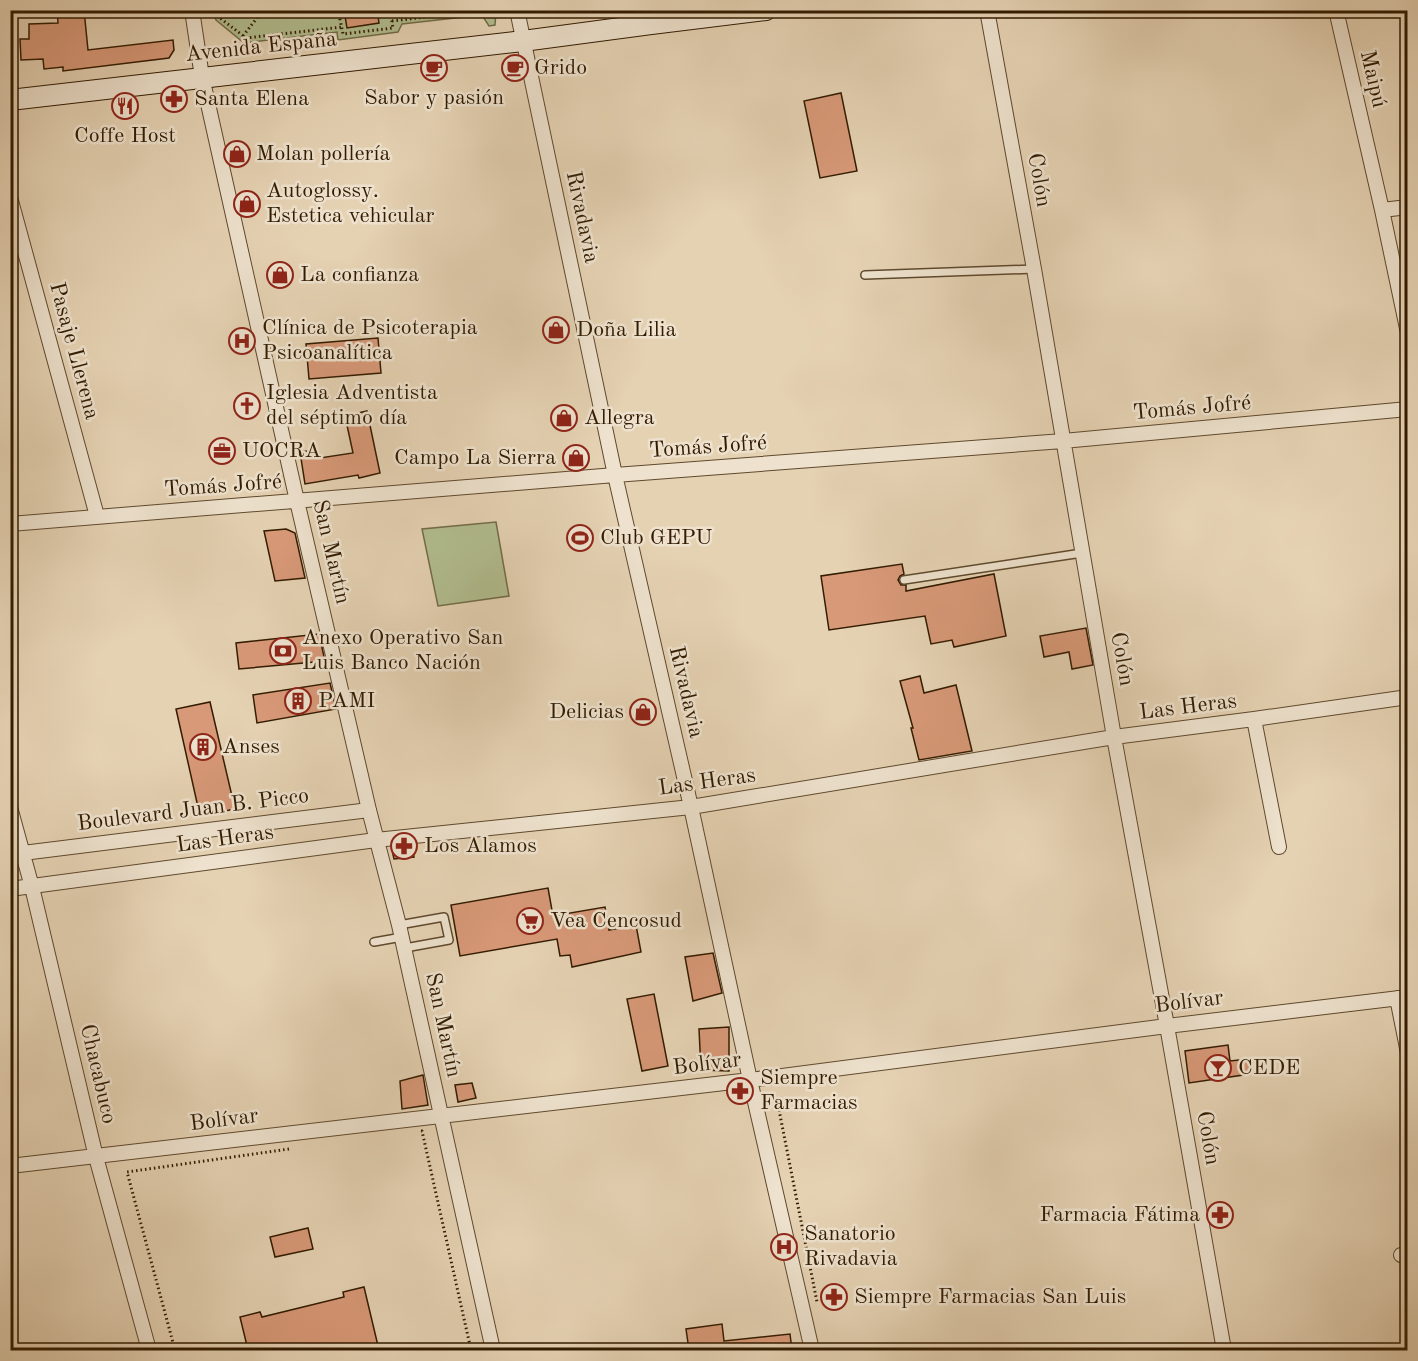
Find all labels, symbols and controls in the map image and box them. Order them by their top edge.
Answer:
street label: Avenida España [184,28,338,66]
street label: Maipú [1356,48,1390,110]
cafe icon: Sabor y pasión [419,53,449,83]
cafe icon: Grido [500,53,530,83]
place label: Grido [534,57,587,79]
pharmacy icon: Santa Elena [159,84,189,114]
place label: Sabor y pasión [364,87,504,109]
place label: Santa Elena [194,88,309,110]
restaurant icon: Coffe Host [110,91,140,121]
place label: Coffe Host [74,125,176,147]
shop icon: Molan pollería [222,139,252,169]
place label: Molan pollería [256,143,390,165]
street label: Colón [1023,151,1055,209]
street label: Rivadavia [562,169,603,265]
place label: Autoglossy. Estetica vehicular [266,180,435,227]
shop icon: Autoglossy. Estetica vehicular [232,189,262,219]
shop icon: La confianza [265,260,295,290]
place label: La confianza [300,264,419,286]
street label: Pasaje Llerena [45,280,103,422]
shop icon: Doña Lilia [541,315,571,345]
place label: Clínica de Psicoterapia Psicoanalítica [262,317,478,364]
place label: Doña Lilia [576,319,677,341]
hospital icon: Clínica de Psicoterapia Psicoanalítica [227,326,257,356]
place label: Iglesia Adventista del séptimo día [266,382,438,429]
church icon: Iglesia Adventista del séptimo día [232,391,262,421]
street label: Tomás Jofré [1132,392,1252,424]
shop icon: Allegra [549,403,579,433]
place label: Allegra [584,407,655,429]
street label: Tomás Jofré [648,432,768,462]
office icon: UOCRA [207,436,237,466]
place label: UOCRA [242,440,322,462]
shop icon: Campo La Sierra [561,443,591,473]
place label: Campo La Sierra [394,447,556,469]
street label: Tomás Jofré [163,471,283,501]
street label: San Martín [308,498,354,606]
sports icon: Club GEPU [565,523,595,553]
place label: Club GEPU [600,527,713,549]
place label: Anexo Operativo San Luis Banco Nación [302,627,503,674]
street label: Colón [1106,630,1138,688]
bank icon: Anexo Operativo San Luis Banco Nación [268,636,298,666]
street label: Rivadavia [665,644,707,740]
building icon: PAMI [283,686,313,716]
place label: PAMI [318,690,375,712]
street label: Las Heras [1138,690,1238,724]
shop icon: Delicias [628,697,658,727]
place label: Delicias [549,701,624,723]
building icon: Anses [188,732,218,762]
place label: Anses [222,736,280,758]
street label: Las Heras [657,764,757,800]
street label: Boulevard Juan B. Picco [76,785,310,835]
street label: Las Heras [175,821,275,857]
pharmacy icon: Los Alamos [389,831,419,861]
place label: Los Alamos [424,835,537,857]
supermarket icon: Vea Cencosud [515,906,545,936]
place label: Vea Cencosud [550,910,682,932]
street label: San Martín [421,971,465,1079]
street label: Bolívar [1154,987,1224,1017]
street label: Chacabuco [76,1022,120,1126]
street label: Bolívar [672,1049,742,1079]
bar icon: CEDE [1203,1053,1233,1083]
place label: CEDE [1238,1057,1300,1079]
place label: Siempre Farmacias [760,1067,858,1114]
pharmacy icon: Siempre Farmacias [725,1076,755,1106]
street label: Bolívar [189,1105,259,1135]
street label: Colón [1192,1109,1224,1167]
pharmacy icon: Farmacia Fátima [1205,1200,1235,1230]
place label: Farmacia Fátima [1039,1204,1200,1226]
place label: Sanatorio Rivadavia [804,1223,898,1270]
hospital icon: Sanatorio Rivadavia [769,1232,799,1262]
pharmacy icon: Siempre Farmacias San Luis [819,1282,849,1312]
place label: Siempre Farmacias San Luis [854,1286,1126,1308]

